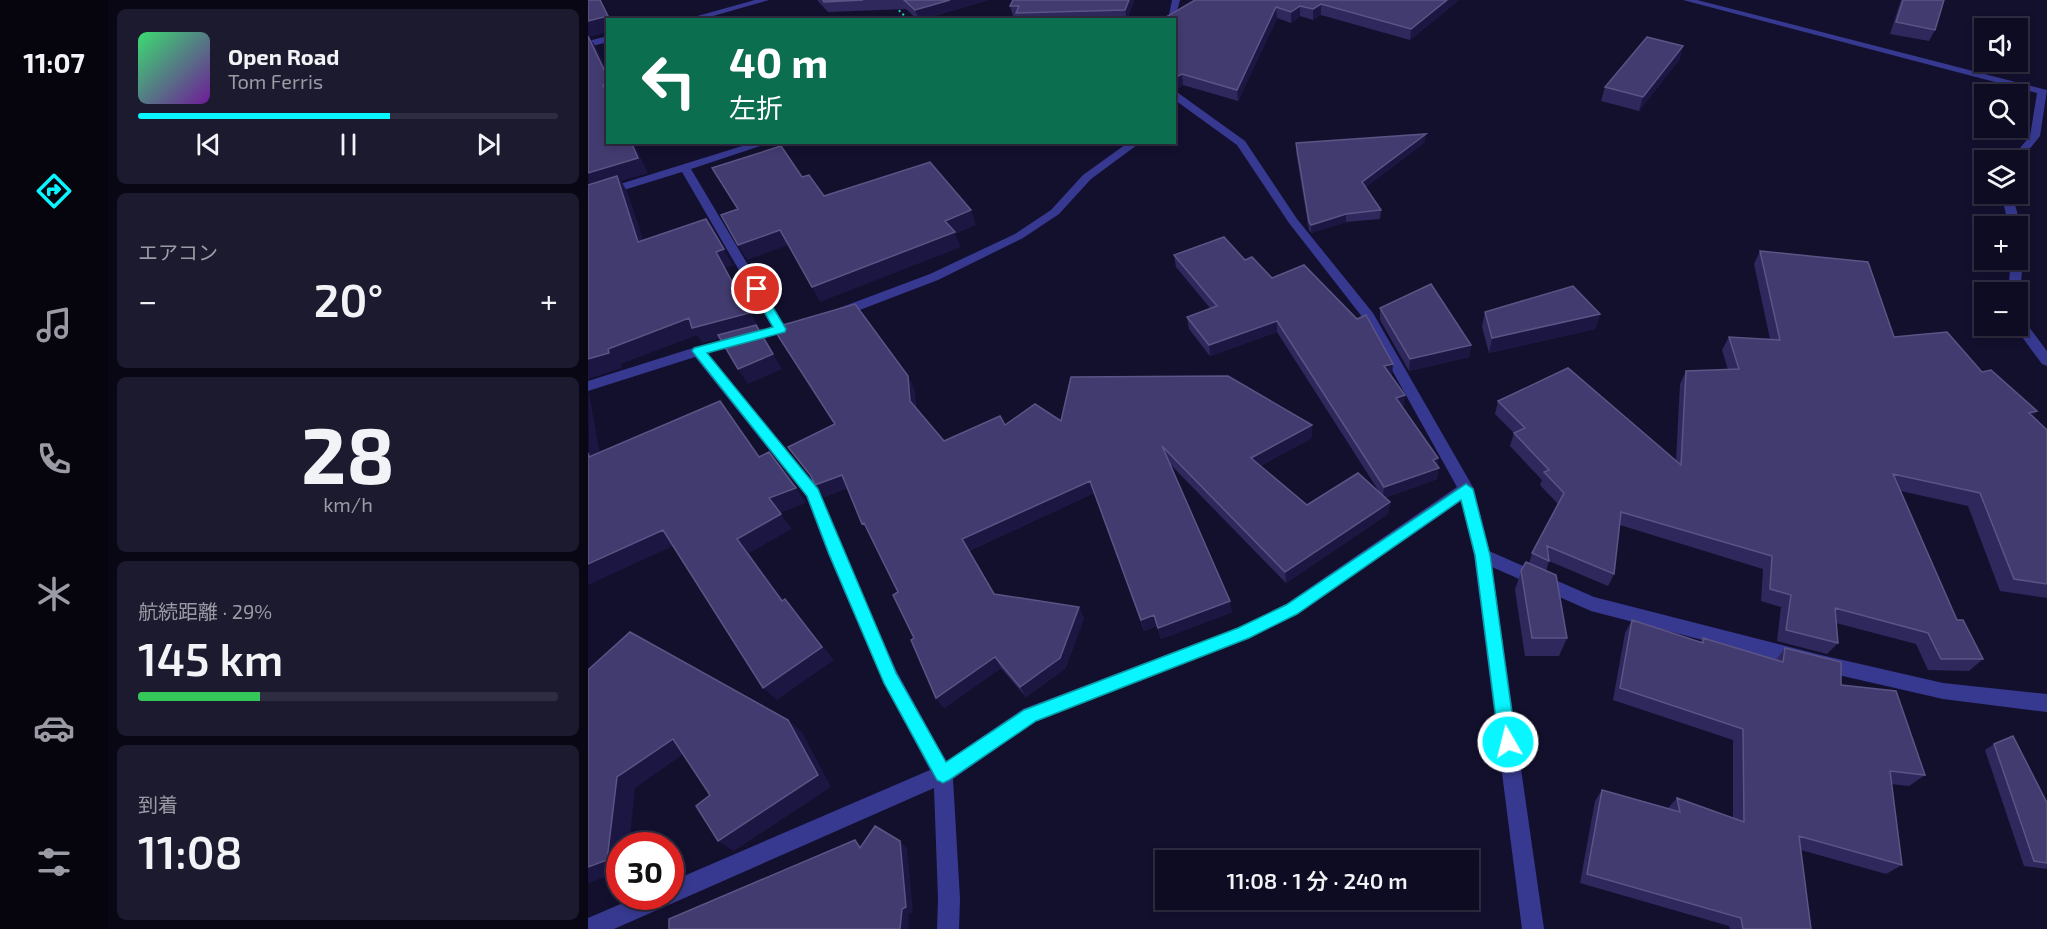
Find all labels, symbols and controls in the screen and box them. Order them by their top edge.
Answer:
map controls [1974,18,2028,336]
button: sound [1974,18,2028,72]
text: 40 m [729,36,828,86]
icon: left [630,42,708,120]
text: Open Road [228,43,340,69]
text: 11:07 [23,46,85,78]
text: Tom Ferris [228,69,323,93]
button: search [1974,84,2028,138]
text: 左折 [729,91,783,123]
icon: previous [192,128,225,161]
icon: pause [332,128,365,161]
icon: next [472,128,505,161]
button: layers [1974,150,2028,204]
icon: directions [33,170,75,212]
button: + [1974,216,2028,270]
text: エアコン [138,240,218,264]
pin [731,263,782,314]
text: 20° [314,272,383,326]
icon: arrive [740,272,773,305]
text: − [138,280,157,320]
text: + [540,280,558,320]
button: − [1974,282,2028,336]
icon: music [33,304,75,346]
text: 28 [301,406,395,500]
icon: phone [33,438,75,480]
text: km/h [323,492,373,516]
icon: climate [33,573,75,615]
text: 航続距離 · 29% [138,599,272,623]
text: 145 km [138,631,283,685]
icon: car [33,707,75,749]
position arrow [1476,710,1540,774]
text: 到着 [138,792,178,816]
text: 11:08 [138,824,242,878]
speed limit sign: 30 [606,832,684,910]
icon: filters [33,841,75,883]
text: 11:08 · 1 分 · 240 m [1226,867,1408,893]

